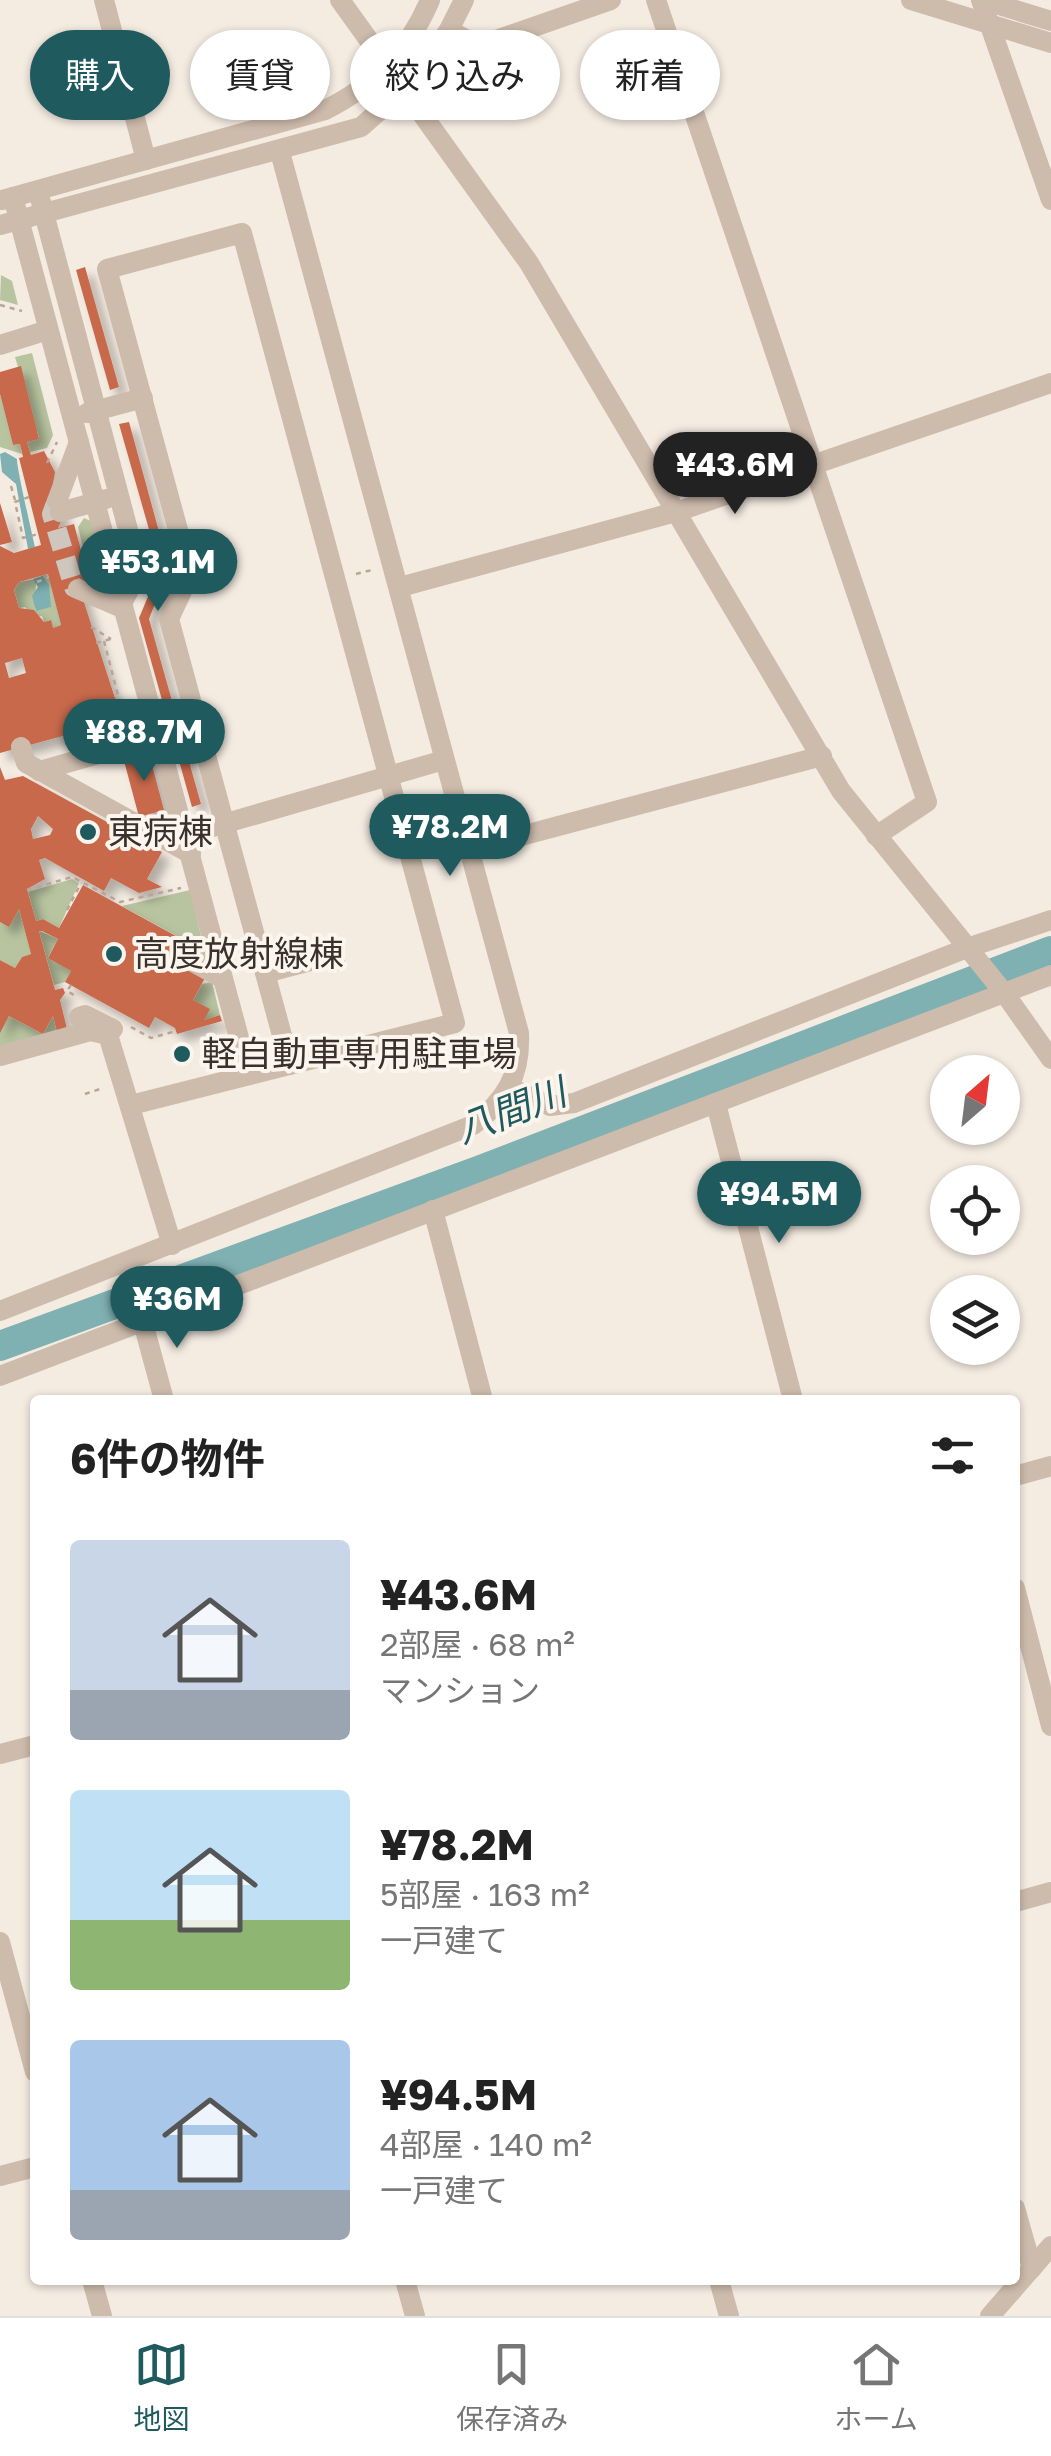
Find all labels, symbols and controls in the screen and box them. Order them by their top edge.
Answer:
chip: 購入 [30,30,170,120]
chip: 賃貸 [190,30,330,120]
chip: 絞り込み [350,30,560,120]
chip: 新着 [580,30,720,120]
pin: ¥43.6M [654,432,816,517]
text: ¥43.6M [675,445,795,483]
pin: ¥53.1M [77,529,239,614]
text: ¥53.1M [100,542,216,580]
pin: ¥88.7M [63,699,225,784]
text: ¥88.7M [85,712,203,750]
pin: ¥78.2M [369,794,531,879]
text: ¥78.2M [391,807,509,845]
place label: 東病棟 [108,810,213,852]
marker: 東病棟 [77,821,99,843]
place label: 高度放射線棟 [134,932,344,974]
marker: 高度放射線棟 [103,943,125,965]
place label: 軽自動車専用駐車場 [202,1032,517,1074]
marker: 軽自動車専用駐車場 [171,1043,193,1065]
north arrow [930,1055,1020,1145]
map controls [930,1055,1020,1365]
water label: 八間川 [449,1067,575,1151]
pin: ¥94.5M [698,1161,860,1246]
button: locate [930,1165,1020,1255]
text: ¥94.5M [719,1174,839,1212]
pin: ¥36M [118,1266,236,1351]
button: layers [930,1275,1020,1365]
text: ¥36M [132,1279,222,1317]
icon: filters [925,1428,980,1483]
text: 6件の物件 [70,1433,265,1483]
text: ¥43.6M [380,1569,537,1619]
icon: home [150,1580,270,1700]
text: 2部屋 · 68 m² [380,1625,575,1663]
text: マンション [380,1671,540,1709]
text: ¥78.2M [380,1819,534,1869]
icon: home [150,1830,270,1950]
text: 5部屋 · 163 m² [380,1875,590,1913]
text: 一戸建て [380,1921,508,1959]
text: ¥94.5M [380,2069,537,2119]
icon: home [150,2080,270,2200]
text: 4部屋 · 140 m² [380,2125,592,2163]
text: 一戸建て [380,2171,508,2209]
tab: 地図 [133,2337,189,2437]
tab: 保存済み [456,2337,568,2437]
tab: ホーム [835,2337,918,2437]

